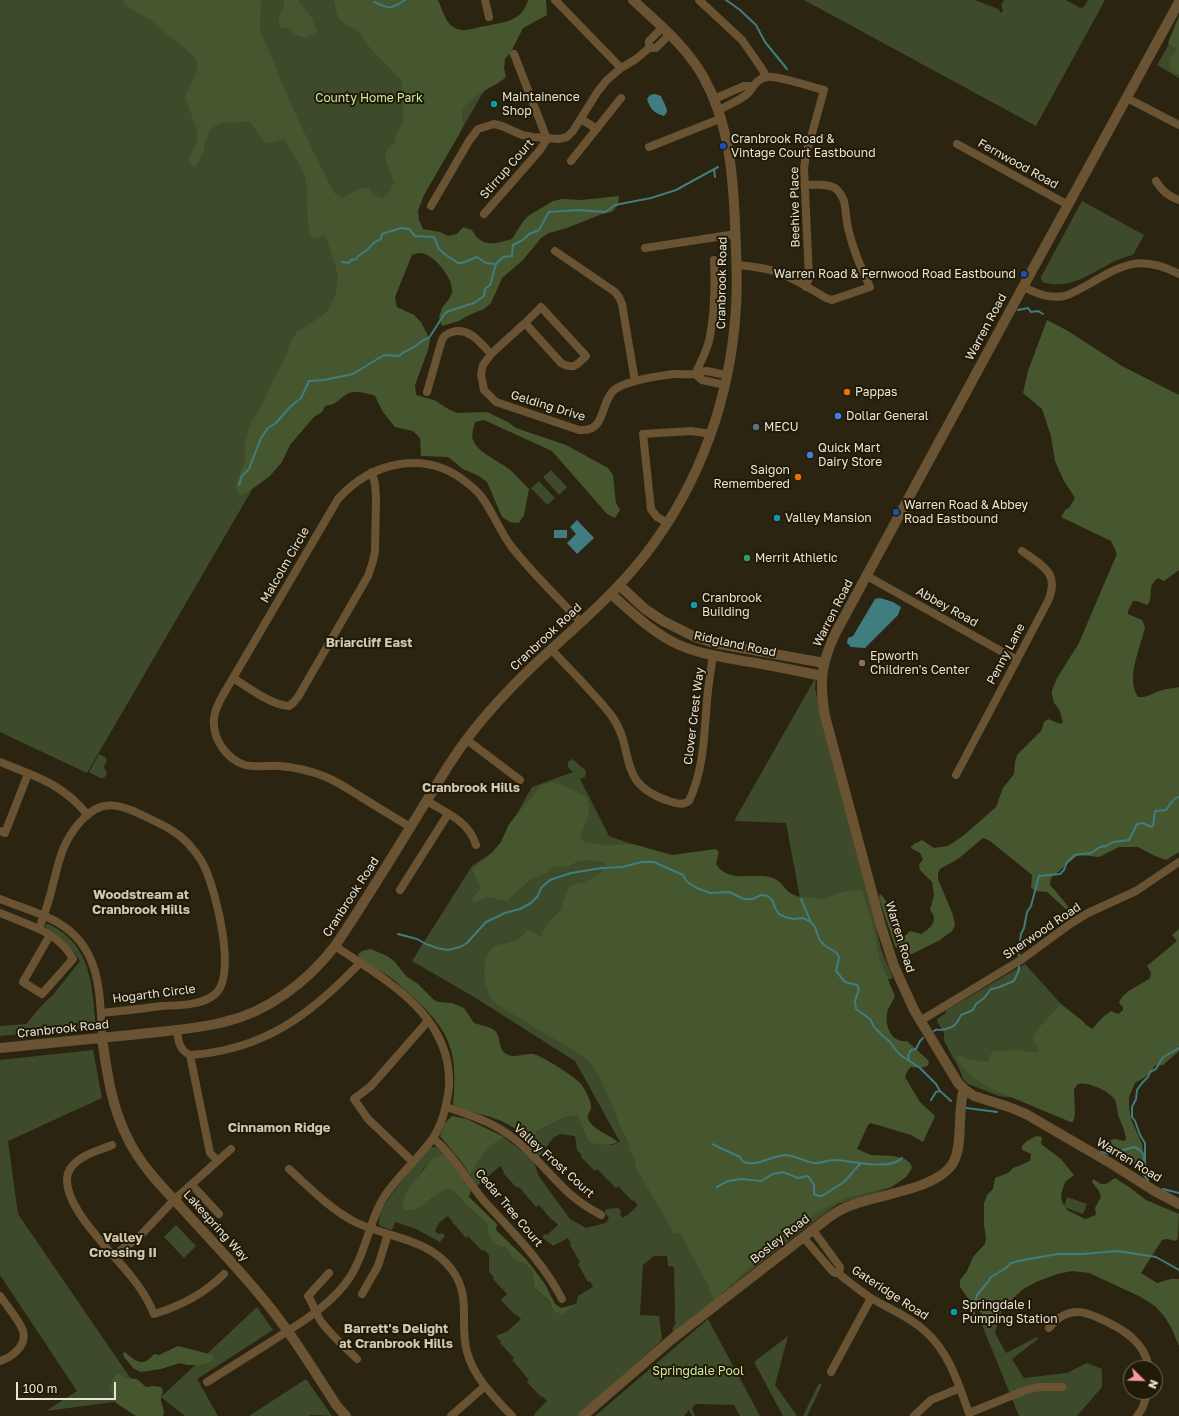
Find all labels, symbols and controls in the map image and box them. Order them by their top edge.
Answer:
place label: Maintainence Shop [502,90,580,118]
park label: County Home Park [315,91,423,105]
marker: Maintainence Shop [489,99,499,109]
place label: Cranbrook Road & Vintage Court Eastbound [731,132,876,160]
street label: Stirrup Court [477,136,537,202]
street label: Fernwood Road [975,136,1061,192]
marker: Cranbrook Road & Vintage Court Eastbound [718,141,728,151]
street label: Beehive Place [787,166,803,248]
street label: Cranbrook Road [714,237,730,329]
place label: Warren Road & Fernwood Road Eastbound [774,267,1016,281]
marker: Warren Road & Fernwood Road Eastbound [1019,269,1029,279]
street label: Warren Road [962,291,1010,363]
place label: Pappas [855,385,897,399]
marker: Pappas [842,387,852,397]
street label: Gelding Drive [509,388,587,424]
place label: Dollar General [846,409,929,423]
marker: Dollar General [833,411,843,421]
place label: MECU [764,420,798,434]
marker: MECU [751,422,761,432]
place label: Quick Mart Dairy Store [818,441,882,469]
marker: Quick Mart Dairy Store [805,450,815,460]
place label: Saigon Remembered [714,463,790,491]
marker: Saigon Remembered [793,472,803,482]
place label: Warren Road & Abbey Road Eastbound [904,498,1028,526]
marker: Warren Road & Abbey Road Eastbound [891,507,901,517]
place label: Valley Mansion [785,511,872,525]
marker: Valley Mansion [772,513,782,523]
street label: Malcolm Circle [257,525,313,605]
place label: Merrit Athletic [755,551,838,565]
marker: Merrit Athletic [742,553,752,563]
street label: Warren Road [810,577,856,649]
street label: Abbey Road [913,584,981,630]
place label: Cranbrook Building [702,591,762,619]
street label: Cranbrook Road [507,600,585,674]
marker: Cranbrook Building [689,600,699,610]
street label: Penny Lane [984,621,1028,687]
street label: Ridgland Road [692,628,778,660]
district label: Briarcliff East [326,635,412,651]
place label: Epworth Children's Center [870,649,969,677]
marker: Epworth Children's Center [857,658,867,668]
street label: Clover Crest Way [681,666,707,766]
district label: Cranbrook Hills [422,780,520,796]
street label: Cranbrook Road [320,854,382,940]
district label: Woodstream at Cranbrook Hills [92,887,190,918]
street label: Warren Road [882,900,918,974]
street label: Sherwood Road [1000,900,1084,962]
street label: Hogarth Circle [112,982,196,1006]
street label: Cranbrook Road [16,1017,110,1041]
district label: Cinnamon Ridge [228,1120,330,1136]
street label: Valley Frost Court [511,1121,597,1201]
street label: Warren Road [1094,1135,1164,1185]
street label: Cedar Tree Court [472,1166,546,1250]
street label: Lakespring Way [180,1187,252,1265]
street label: Bosley Road [748,1211,812,1267]
district label: Valley Crossing II [89,1230,157,1261]
street label: Gateridge Road [849,1263,931,1323]
place label: Springdale I Pumping Station [962,1298,1058,1326]
marker: Springdale I Pumping Station [949,1307,959,1317]
district label: Barrett's Delight at Cranbrook Hills [339,1321,453,1352]
north arrow [1123,1360,1163,1400]
park label: Springdale Pool [652,1364,744,1378]
scale bar [18,1374,118,1400]
text: N [1146,1378,1161,1391]
text: 100 m [23,1381,57,1396]

